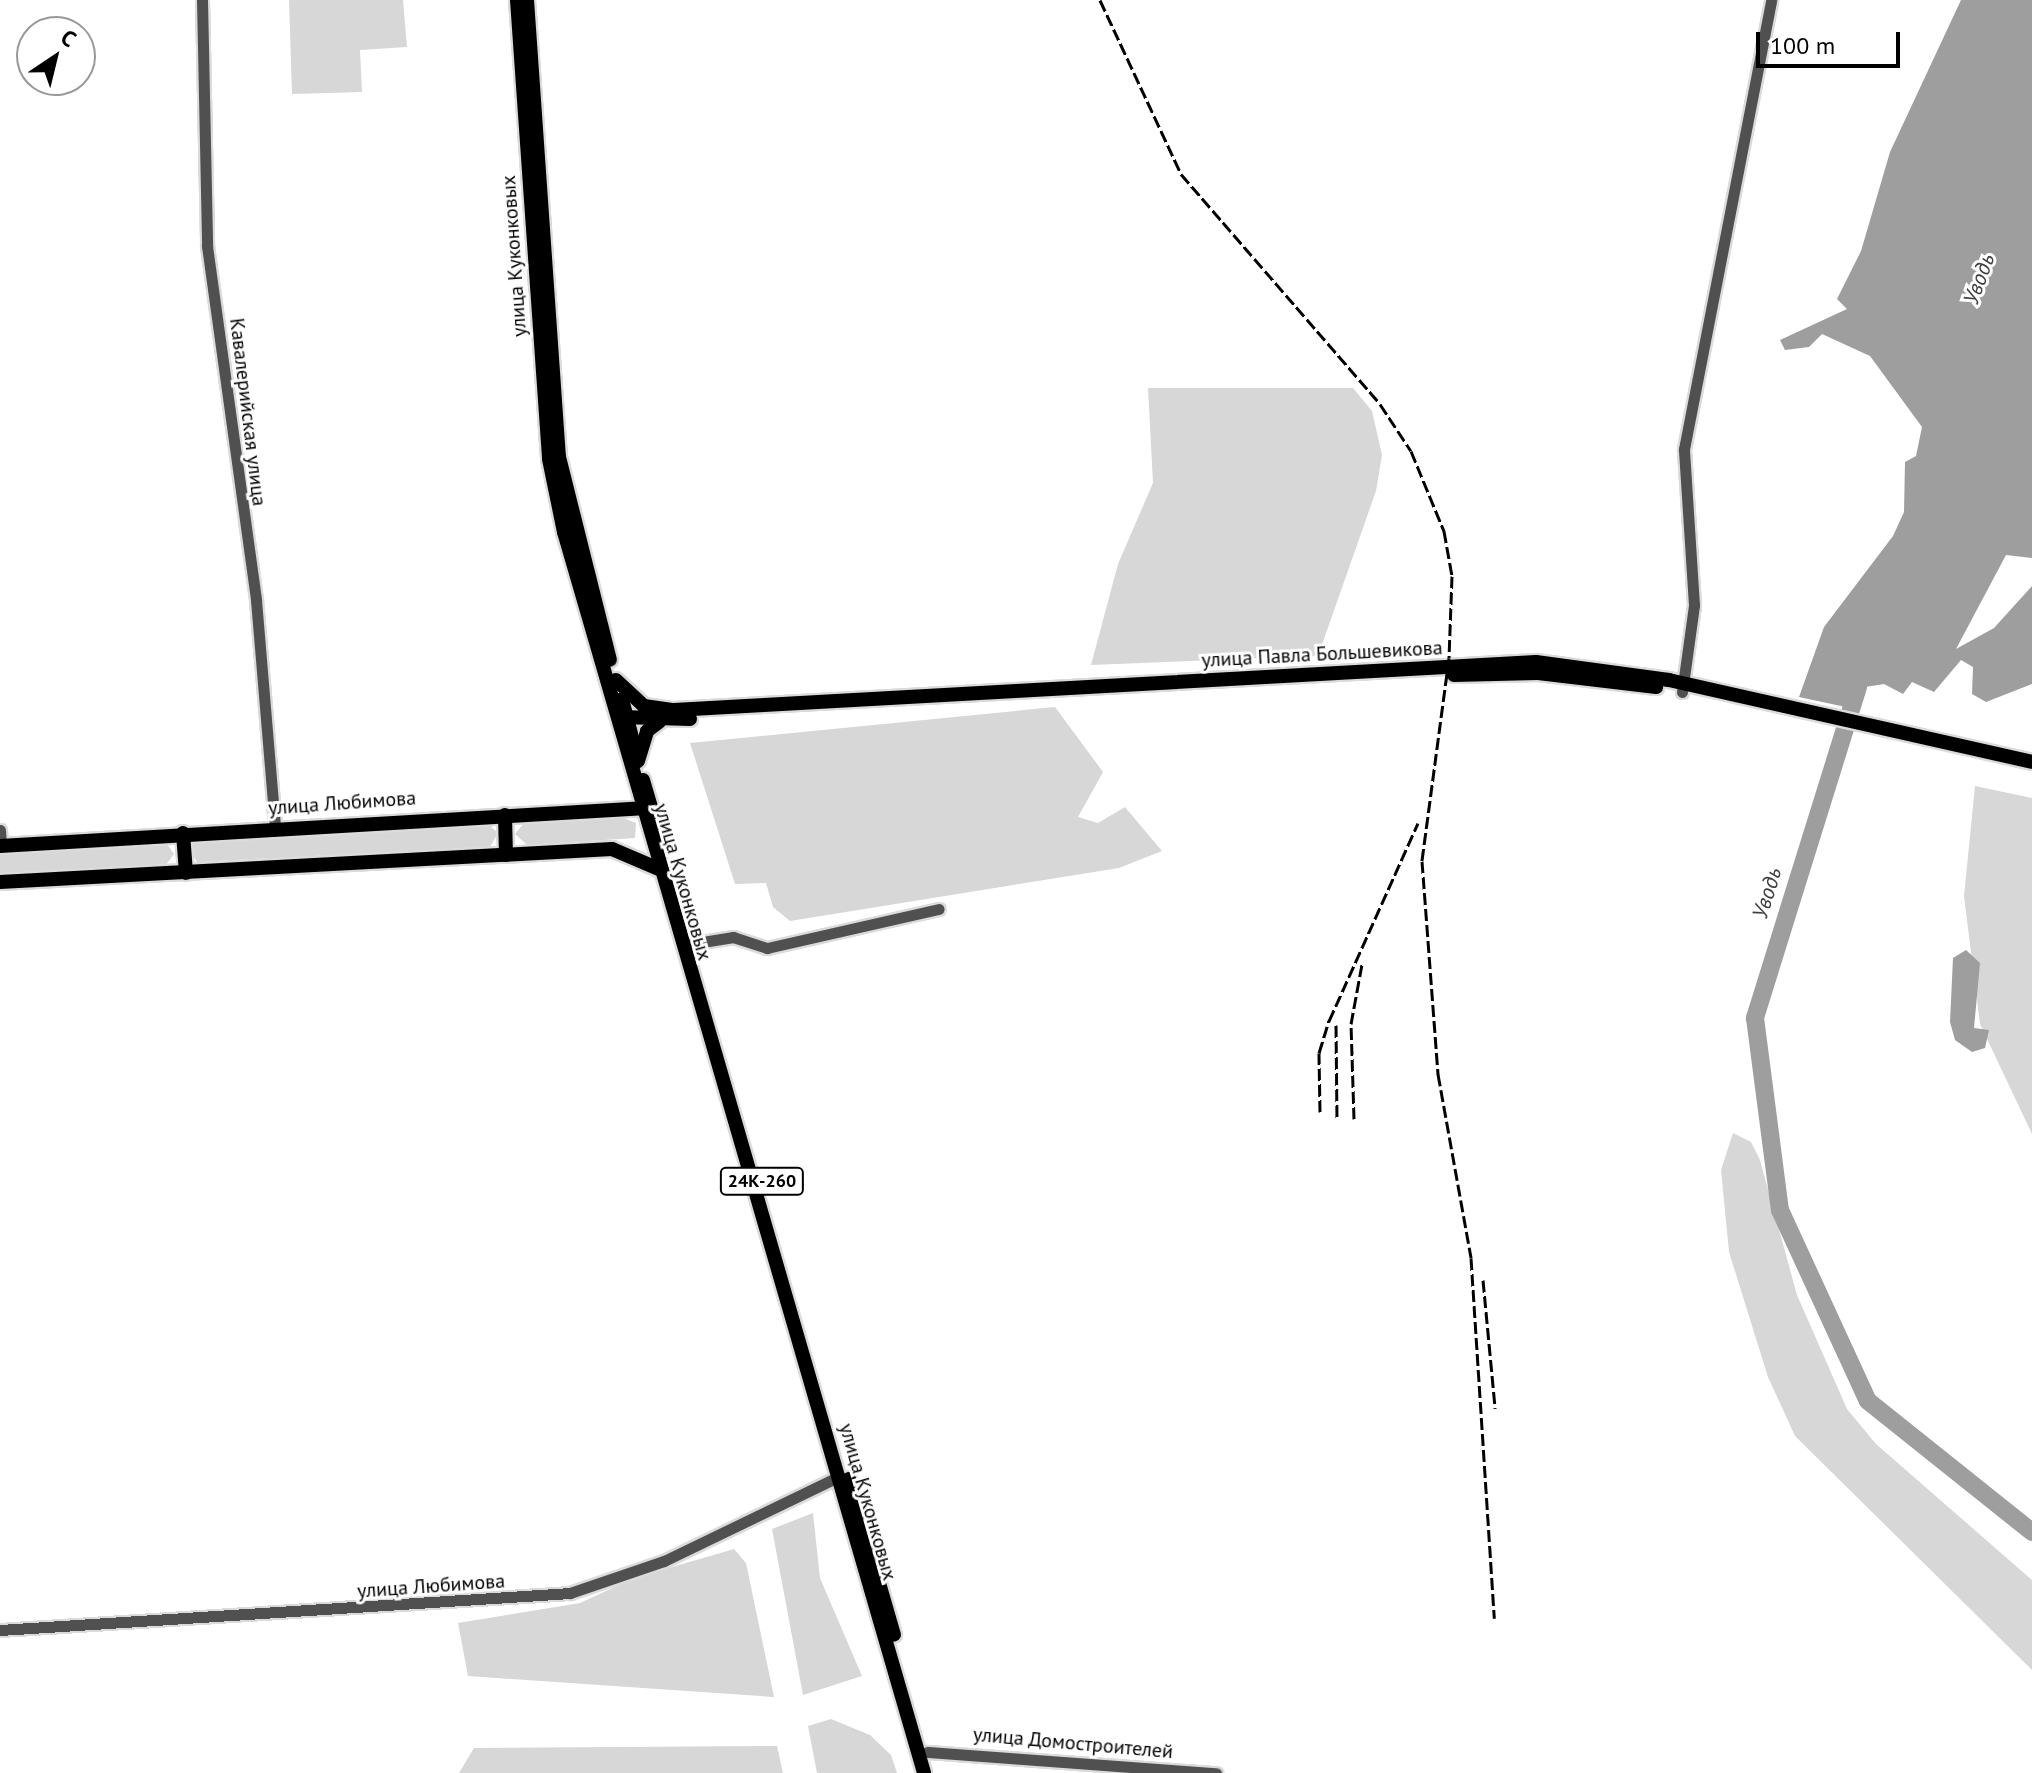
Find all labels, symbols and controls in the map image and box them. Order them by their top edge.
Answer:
north arrow [16,16,96,96]
scale bar [1760,16,1904,66]
text: С [56,23,82,53]
text: 100 m [1770,30,1835,61]
street label: улица Куконковых [496,174,532,338]
water label: Уводь [1958,250,2000,308]
street label: Кавалерийская улица [225,317,271,507]
street label: улица Павла Большевикова [1201,636,1443,672]
street label: улица Любимова [267,786,417,820]
street label: улица Куконковых [649,801,717,963]
water label: Уводь [1747,864,1787,922]
road number: 24К-260 [718,1167,806,1195]
street label: улица Куконковых [834,1421,902,1583]
street label: улица Любимова [356,1569,506,1603]
street label: улица Домостроителей [972,1722,1174,1764]

